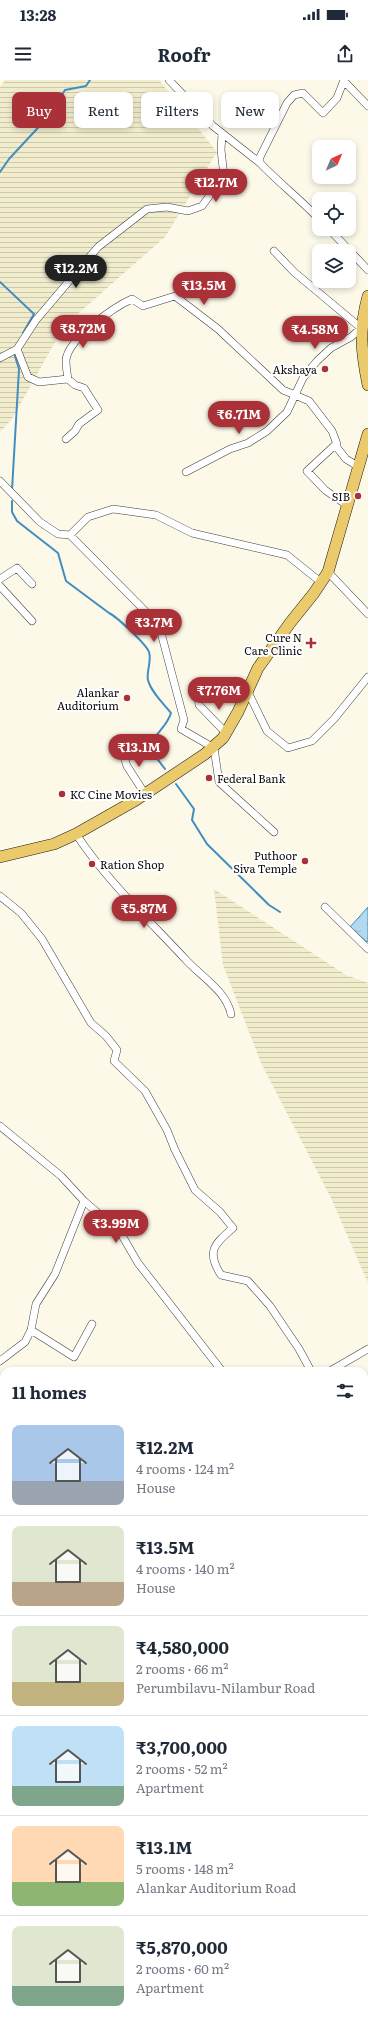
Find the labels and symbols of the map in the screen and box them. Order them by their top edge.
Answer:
north arrow [312,140,356,184]
pin: ₹12.7M [183,169,249,203]
pin: ₹12.2M [43,255,109,289]
pin: ₹13.5M [171,272,237,306]
pin: ₹8.72M [50,315,116,349]
pin: ₹4.58M [282,316,348,350]
place label: Akshaya [273,361,317,377]
marker: Akshaya [320,364,330,374]
pin: ₹6.71M [206,401,272,435]
place label: SIB [332,488,350,504]
marker: SIB [353,491,363,501]
pin: ₹3.7M [126,609,182,643]
place label: Cure N Care Clinic [244,629,303,658]
marker: Cure N Care Clinic [305,637,317,649]
pin: ₹7.76M [186,677,252,711]
place label: Alankar Auditorium [57,684,120,713]
marker: Alankar Auditorium [122,693,132,703]
pin: ₹13.1M [106,734,172,768]
place label: Federal Bank [217,770,286,786]
marker: Federal Bank [204,773,214,783]
place label: KC Cine Movies [70,786,152,802]
marker: KC Cine Movies [57,789,67,799]
place label: Puthoor Siva Temple [233,847,298,876]
place label: Ration Shop [100,856,164,872]
marker: Puthoor Siva Temple [300,856,310,866]
marker: Ration Shop [87,859,97,869]
pin: ₹5.87M [111,895,177,929]
pin: ₹3.99M [83,1210,149,1244]

